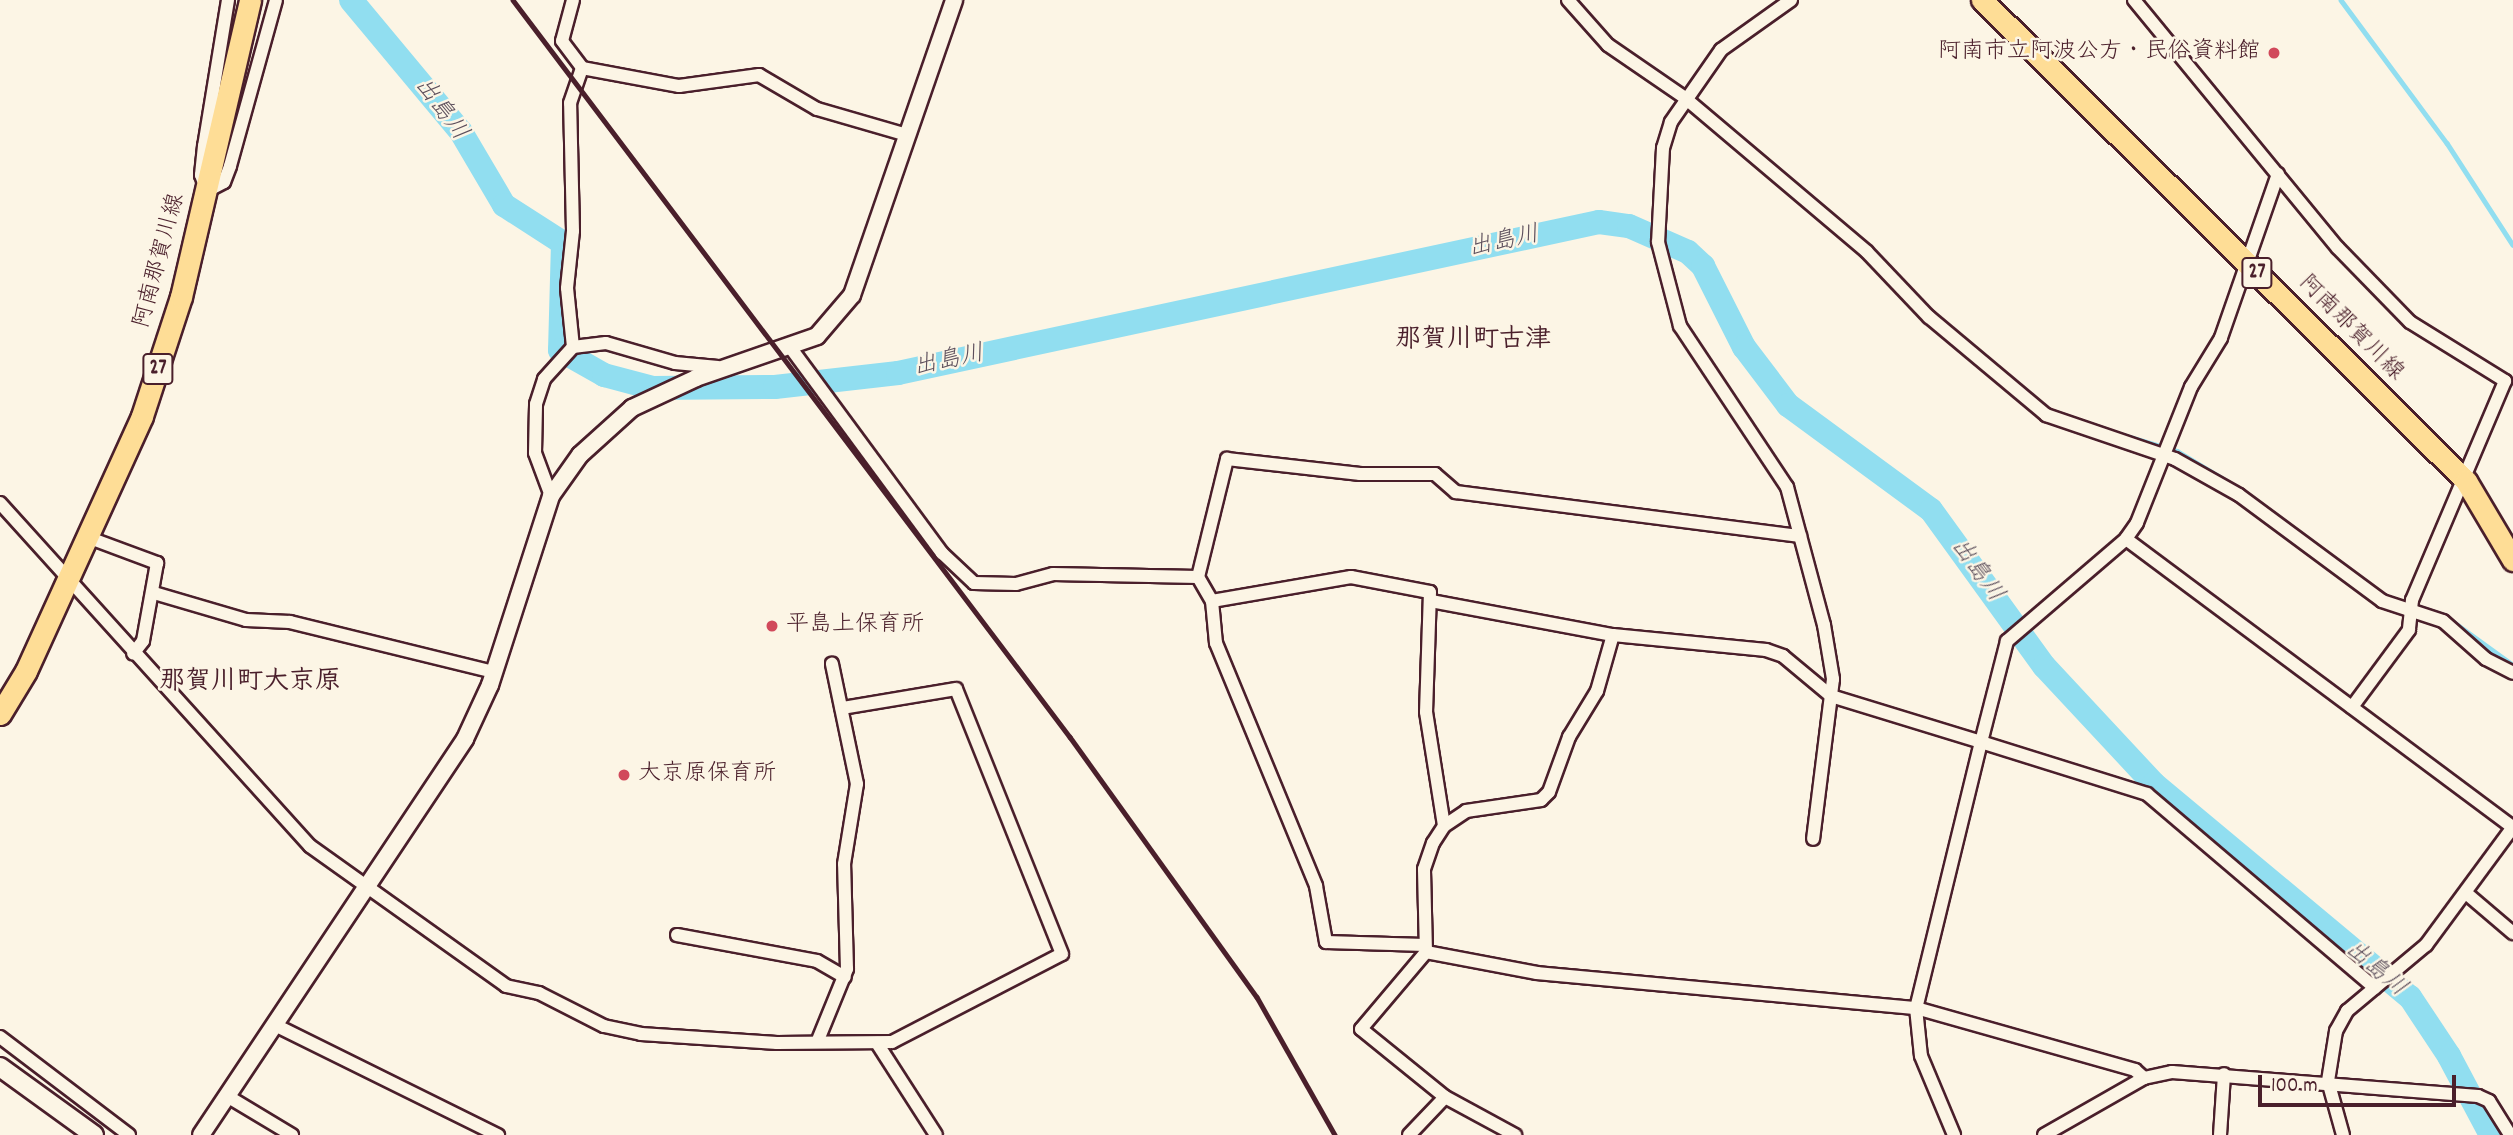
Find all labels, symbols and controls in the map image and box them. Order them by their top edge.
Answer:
place label: 阿南市立阿波公方・民俗資料館 [1938,39,2260,67]
marker: 阿南市立阿波公方・民俗資料館 [2266,45,2282,61]
water label: 出島川 [407,73,473,147]
street label: 阿南那賀川線 [130,191,192,331]
water label: 出島川 [1466,221,1542,265]
road number: 27 [2241,256,2273,290]
street label: 阿南那賀川線 [2291,270,2409,388]
district label: 那賀川町古津 [1395,325,1551,357]
water label: 出島川 [911,340,987,384]
road number: 27 [142,352,174,386]
water label: 出島川 [1943,533,2009,609]
place label: 平島上保育所 [786,612,924,640]
marker: 平島上保育所 [764,618,780,634]
district label: 那賀川町大京原 [159,667,341,699]
place label: 大京原保育所 [638,761,776,789]
marker: 大京原保育所 [616,767,632,783]
water label: 出島川 [2338,936,2412,1004]
scale bar [2261,1062,2459,1106]
text: 100 m [2271,1072,2318,1102]

